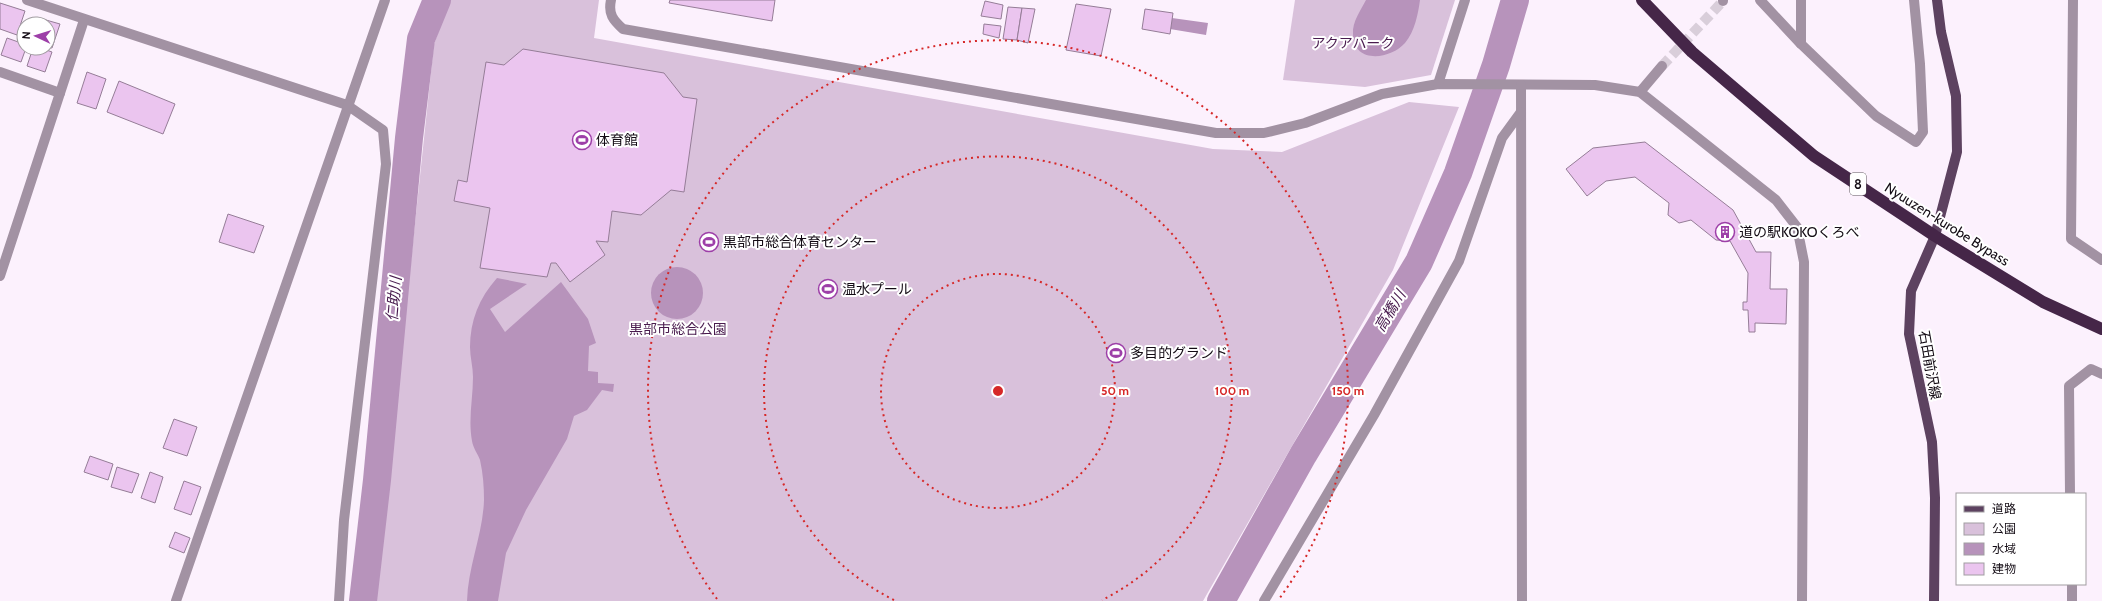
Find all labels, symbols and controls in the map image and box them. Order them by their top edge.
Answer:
north arrow [16,16,56,56]
text: N [19,31,33,40]
park label: アクアパーク [1311,34,1395,52]
sports icon: 体育館 [571,129,593,151]
place label: 体育館 [596,131,638,149]
road number: 8 [1850,173,1866,195]
street label: Nyuuzen-kurobe Bypass [1881,178,2013,270]
building icon: 道の駅KOKOくろべ [1714,221,1736,243]
place label: 道の駅KOKOくろべ [1739,223,1860,241]
sports icon: 黒部市総合体育センター [698,231,720,253]
place label: 黒部市総合体育センター [723,233,877,251]
water label: 仁助川 [383,274,405,322]
sports icon: 温水プール [817,278,839,300]
place label: 温水プール [842,280,912,298]
water label: 高橋川 [1371,285,1410,335]
park label: 黒部市総合公園 [629,320,727,338]
street label: 石田前沢線 [1915,329,1945,401]
sports icon: 多目的グランド [1105,342,1127,364]
place label: 多目的グランド [1130,344,1228,362]
text: 50 m [1101,383,1129,398]
text: 100 m [1215,383,1249,398]
text: 150 m [1332,383,1364,398]
centre of rings [991,384,1005,398]
legend [1956,493,2086,585]
text: 道路 [1992,501,2016,516]
text: 公園 [1992,521,2016,536]
text: 水域 [1992,541,2016,556]
text: 建物 [1992,561,2016,576]

